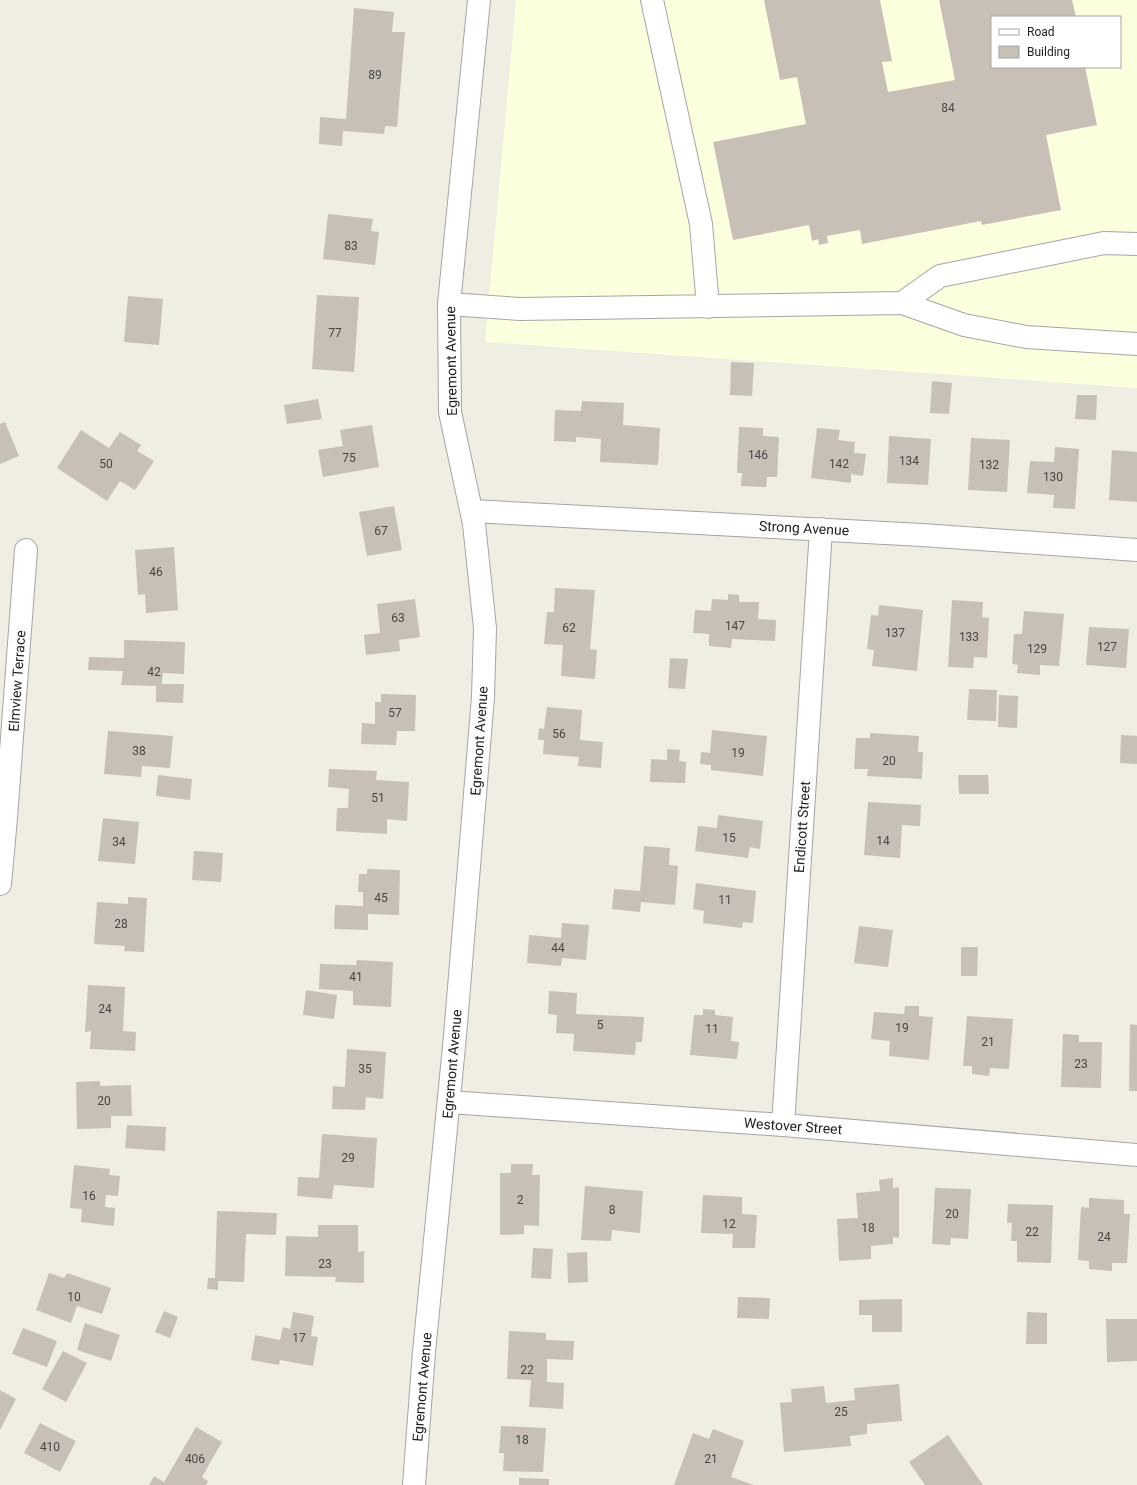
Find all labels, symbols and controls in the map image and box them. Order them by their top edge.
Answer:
legend [991,16,1121,68]
text: Road [1027,25,1055,39]
text: Building [1027,45,1070,59]
house number: 89 [368,68,382,82]
house number: 84 [941,101,955,115]
house number: 83 [344,239,358,253]
street label: Egremont Avenue [442,306,460,416]
house number: 77 [328,326,342,340]
house number: 146 [748,448,768,462]
house number: 75 [342,451,356,465]
house number: 134 [899,454,919,468]
house number: 50 [99,457,113,471]
house number: 142 [829,457,849,471]
house number: 132 [979,458,999,472]
house number: 130 [1043,470,1063,484]
street label: Strong Avenue [758,518,850,538]
house number: 67 [374,524,388,538]
house number: 46 [149,565,163,579]
house number: 63 [391,611,405,625]
house number: 147 [725,619,745,633]
house number: 62 [562,621,576,635]
house number: 137 [885,626,905,640]
street label: Elmview Terrace [5,630,29,732]
house number: 133 [959,630,979,644]
house number: 127 [1097,640,1117,654]
house number: 129 [1027,642,1047,656]
house number: 42 [147,665,161,679]
street label: Egremont Avenue [467,686,491,796]
house number: 57 [388,706,402,720]
house number: 56 [552,727,566,741]
house number: 38 [132,744,146,758]
house number: 19 [731,746,745,760]
house number: 20 [882,754,896,768]
street label: Endicott Street [791,780,813,873]
house number: 51 [371,791,385,805]
house number: 15 [722,831,736,845]
house number: 14 [876,834,890,848]
house number: 34 [112,835,126,849]
house number: 45 [374,891,388,905]
house number: 11 [718,893,732,907]
house number: 28 [114,917,128,931]
house number: 44 [551,941,565,955]
house number: 41 [349,970,363,984]
house number: 24 [98,1002,112,1016]
street label: Egremont Avenue [439,1009,465,1119]
house number: 5 [597,1018,604,1032]
house number: 19 [895,1021,909,1035]
house number: 11 [705,1022,719,1036]
house number: 21 [981,1035,995,1049]
house number: 23 [1074,1057,1088,1071]
house number: 35 [358,1062,372,1076]
house number: 20 [97,1094,111,1108]
street label: Westover Street [743,1115,843,1137]
house number: 29 [341,1151,355,1165]
house number: 16 [82,1189,96,1203]
house number: 2 [517,1193,524,1207]
house number: 8 [609,1203,616,1217]
house number: 20 [945,1207,959,1221]
house number: 12 [722,1217,736,1231]
house number: 18 [861,1221,875,1235]
house number: 22 [1025,1225,1039,1239]
house number: 24 [1097,1230,1111,1244]
house number: 23 [318,1257,332,1271]
house number: 10 [67,1290,81,1304]
house number: 17 [292,1331,306,1345]
street label: Egremont Avenue [409,1332,435,1442]
house number: 22 [520,1363,534,1377]
house number: 25 [834,1405,848,1419]
house number: 18 [515,1433,529,1447]
house number: 410 [40,1440,60,1454]
house number: 406 [185,1452,205,1466]
house number: 21 [704,1452,718,1466]

